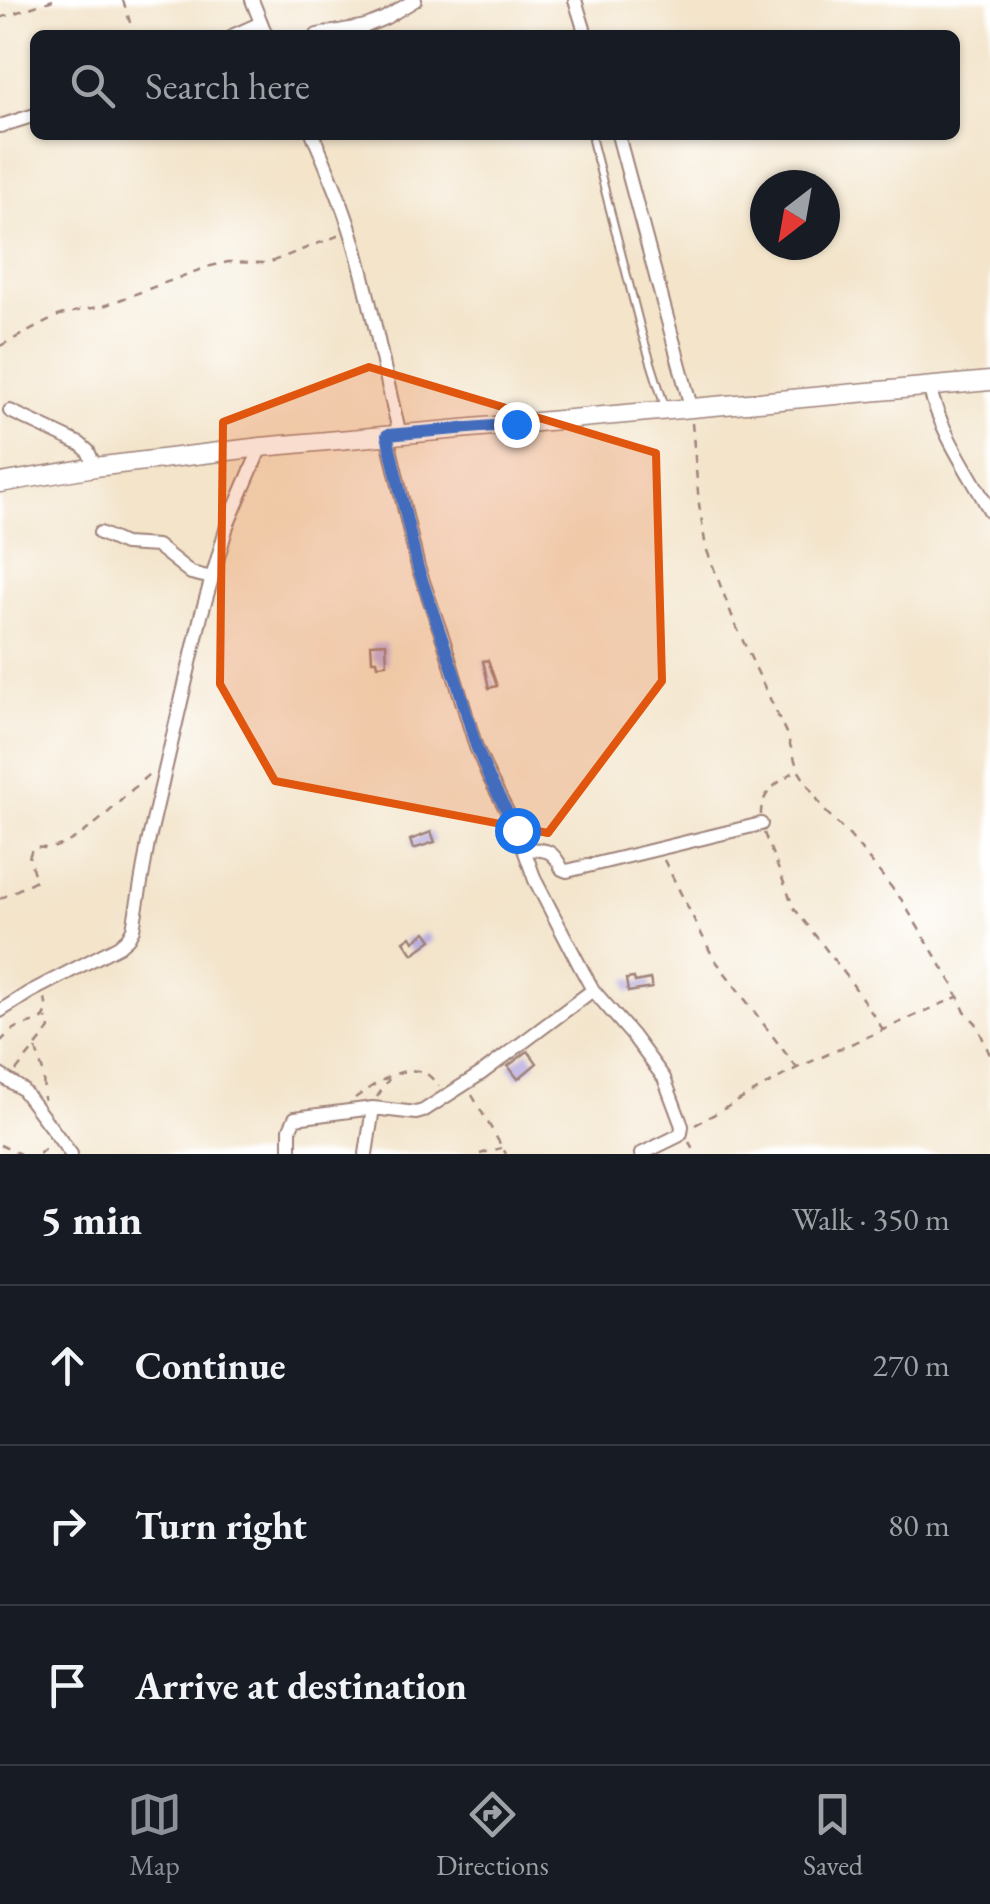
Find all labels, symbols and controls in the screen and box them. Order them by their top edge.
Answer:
search box [30,30,960,140]
icon: search [65,58,120,113]
text: Search here [145,61,310,110]
north arrow [750,170,840,260]
route end [494,402,540,448]
route start [495,808,541,854]
text: 5 min [40,1192,142,1247]
text: Walk · 350 m [792,1198,950,1240]
icon: ahead [40,1338,95,1393]
text: Continue [135,1341,286,1390]
text: 270 m [873,1344,950,1386]
icon: right [40,1498,95,1553]
text: Turn right [135,1501,307,1550]
text: 80 m [888,1504,950,1546]
icon: arrive [40,1658,95,1713]
text: Arrive at destination [135,1661,467,1710]
tab: Map [127,1787,182,1883]
tab: Directions [436,1787,549,1883]
tab: Saved [803,1787,863,1883]

